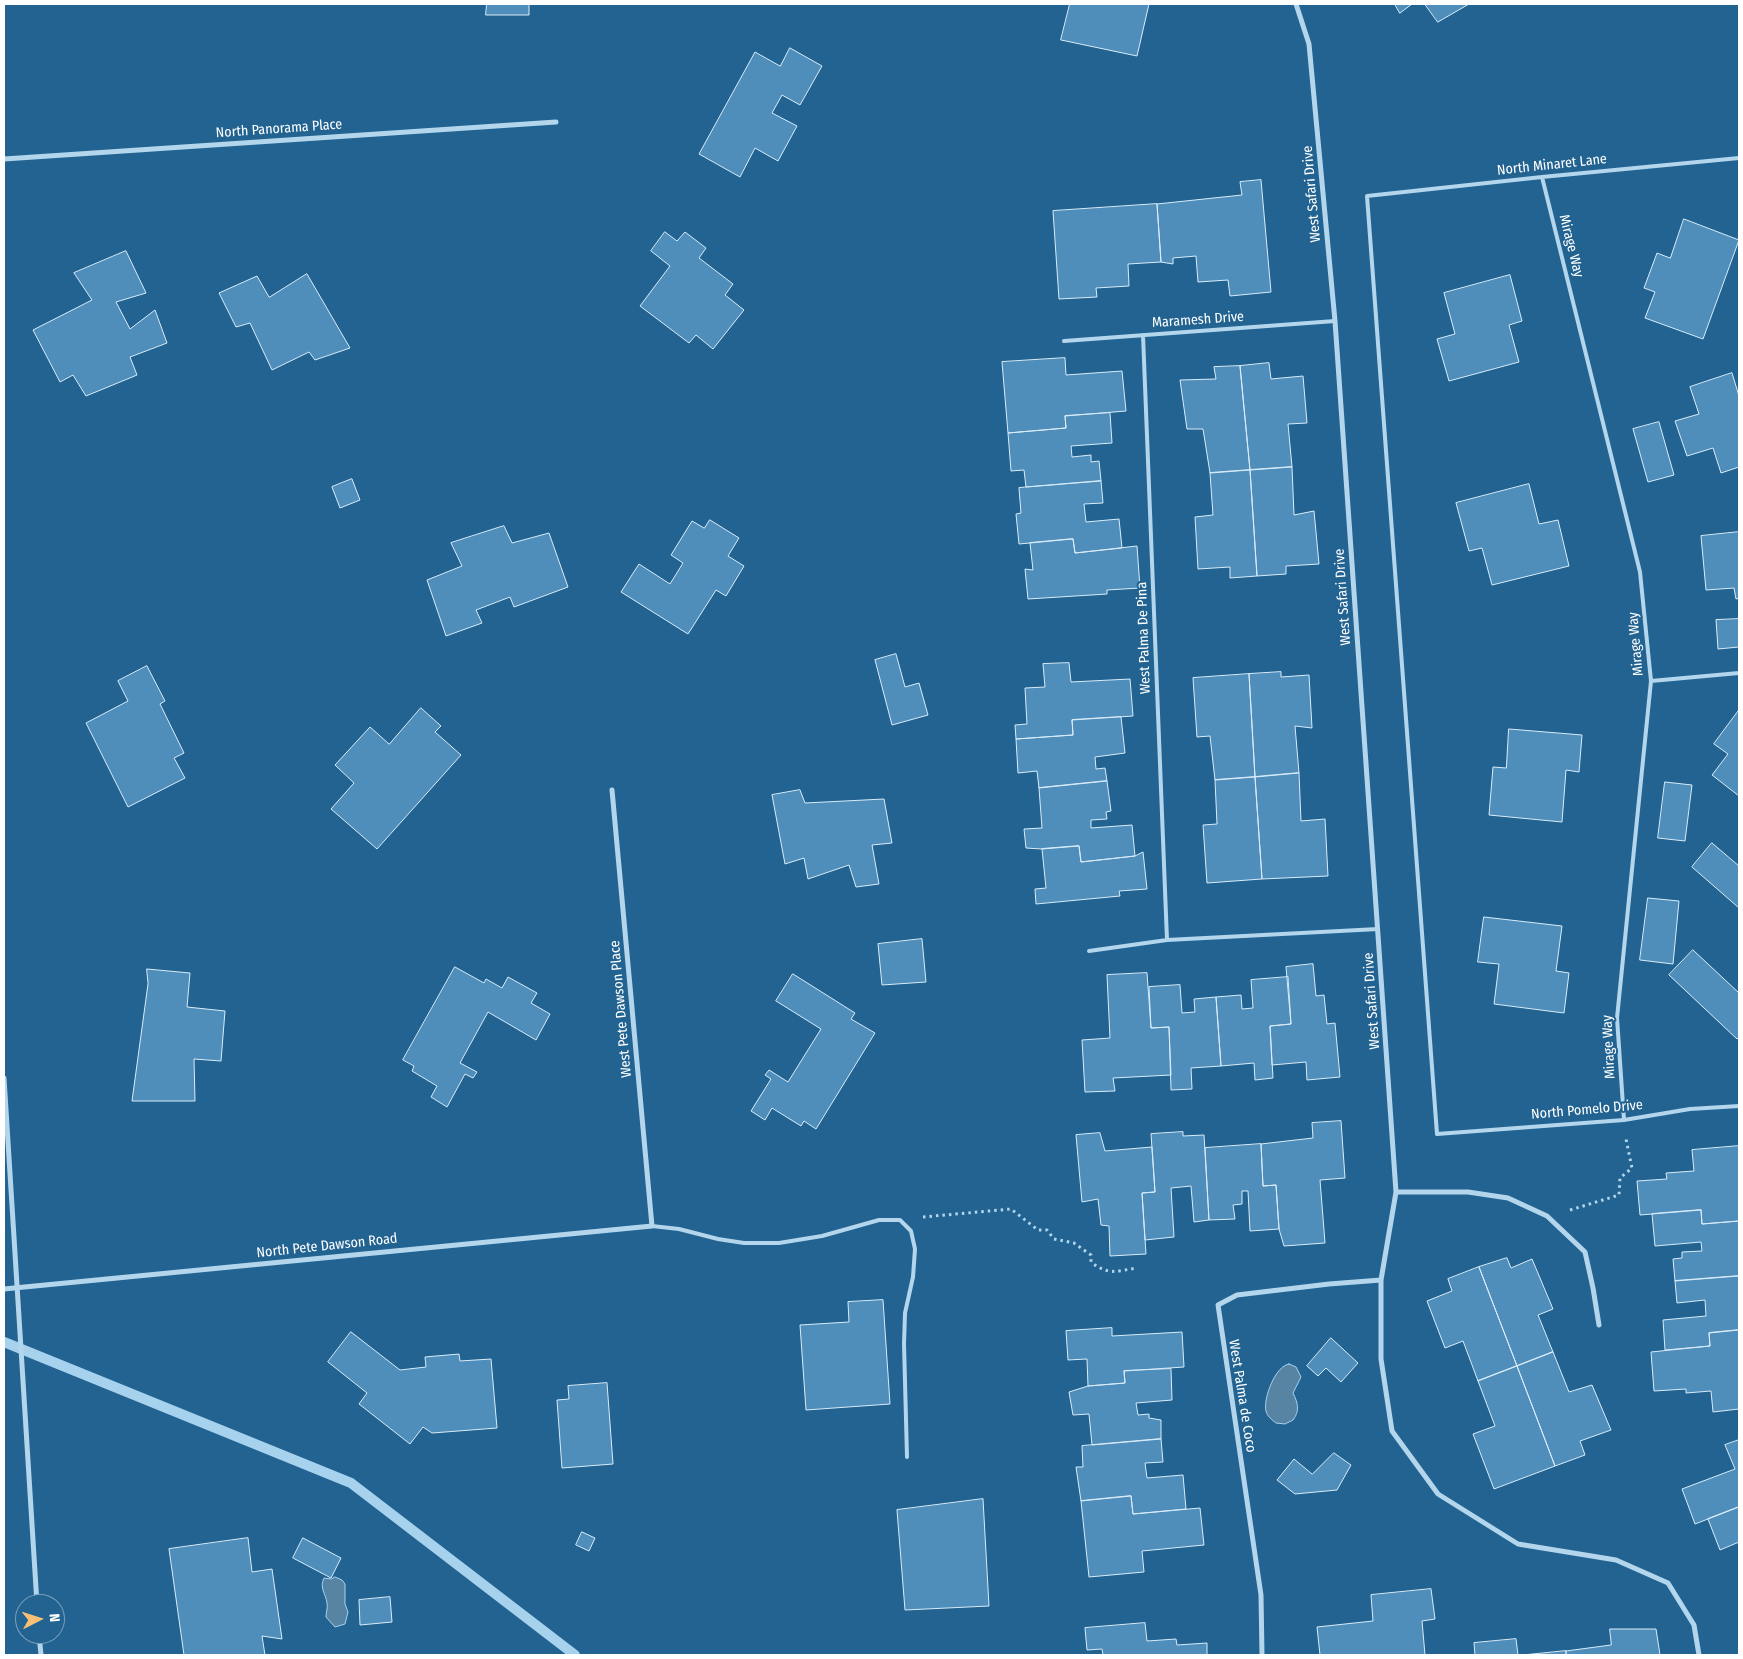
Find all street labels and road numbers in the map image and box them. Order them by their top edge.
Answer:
street label: North Panorama Place [215,116,343,142]
street label: West Safari Drive [1299,145,1325,243]
street label: North Minaret Lane [1496,151,1608,179]
street label: Mirage Way [1555,213,1587,279]
street label: Maramesh Drive [1151,308,1245,332]
street label: West Safari Drive [1331,548,1355,646]
street label: West Palma De Pina [1134,582,1154,694]
street label: Mirage Way [1625,611,1647,677]
street label: West Pete Dawson Place [607,940,635,1078]
street label: West Safari Drive [1360,952,1384,1050]
street label: Mirage Way [1599,1015,1619,1079]
street label: North Pomelo Drive [1531,1097,1643,1123]
street label: North Pete Dawson Road [256,1230,398,1262]
street label: West Palma de Coco [1225,1338,1259,1454]

